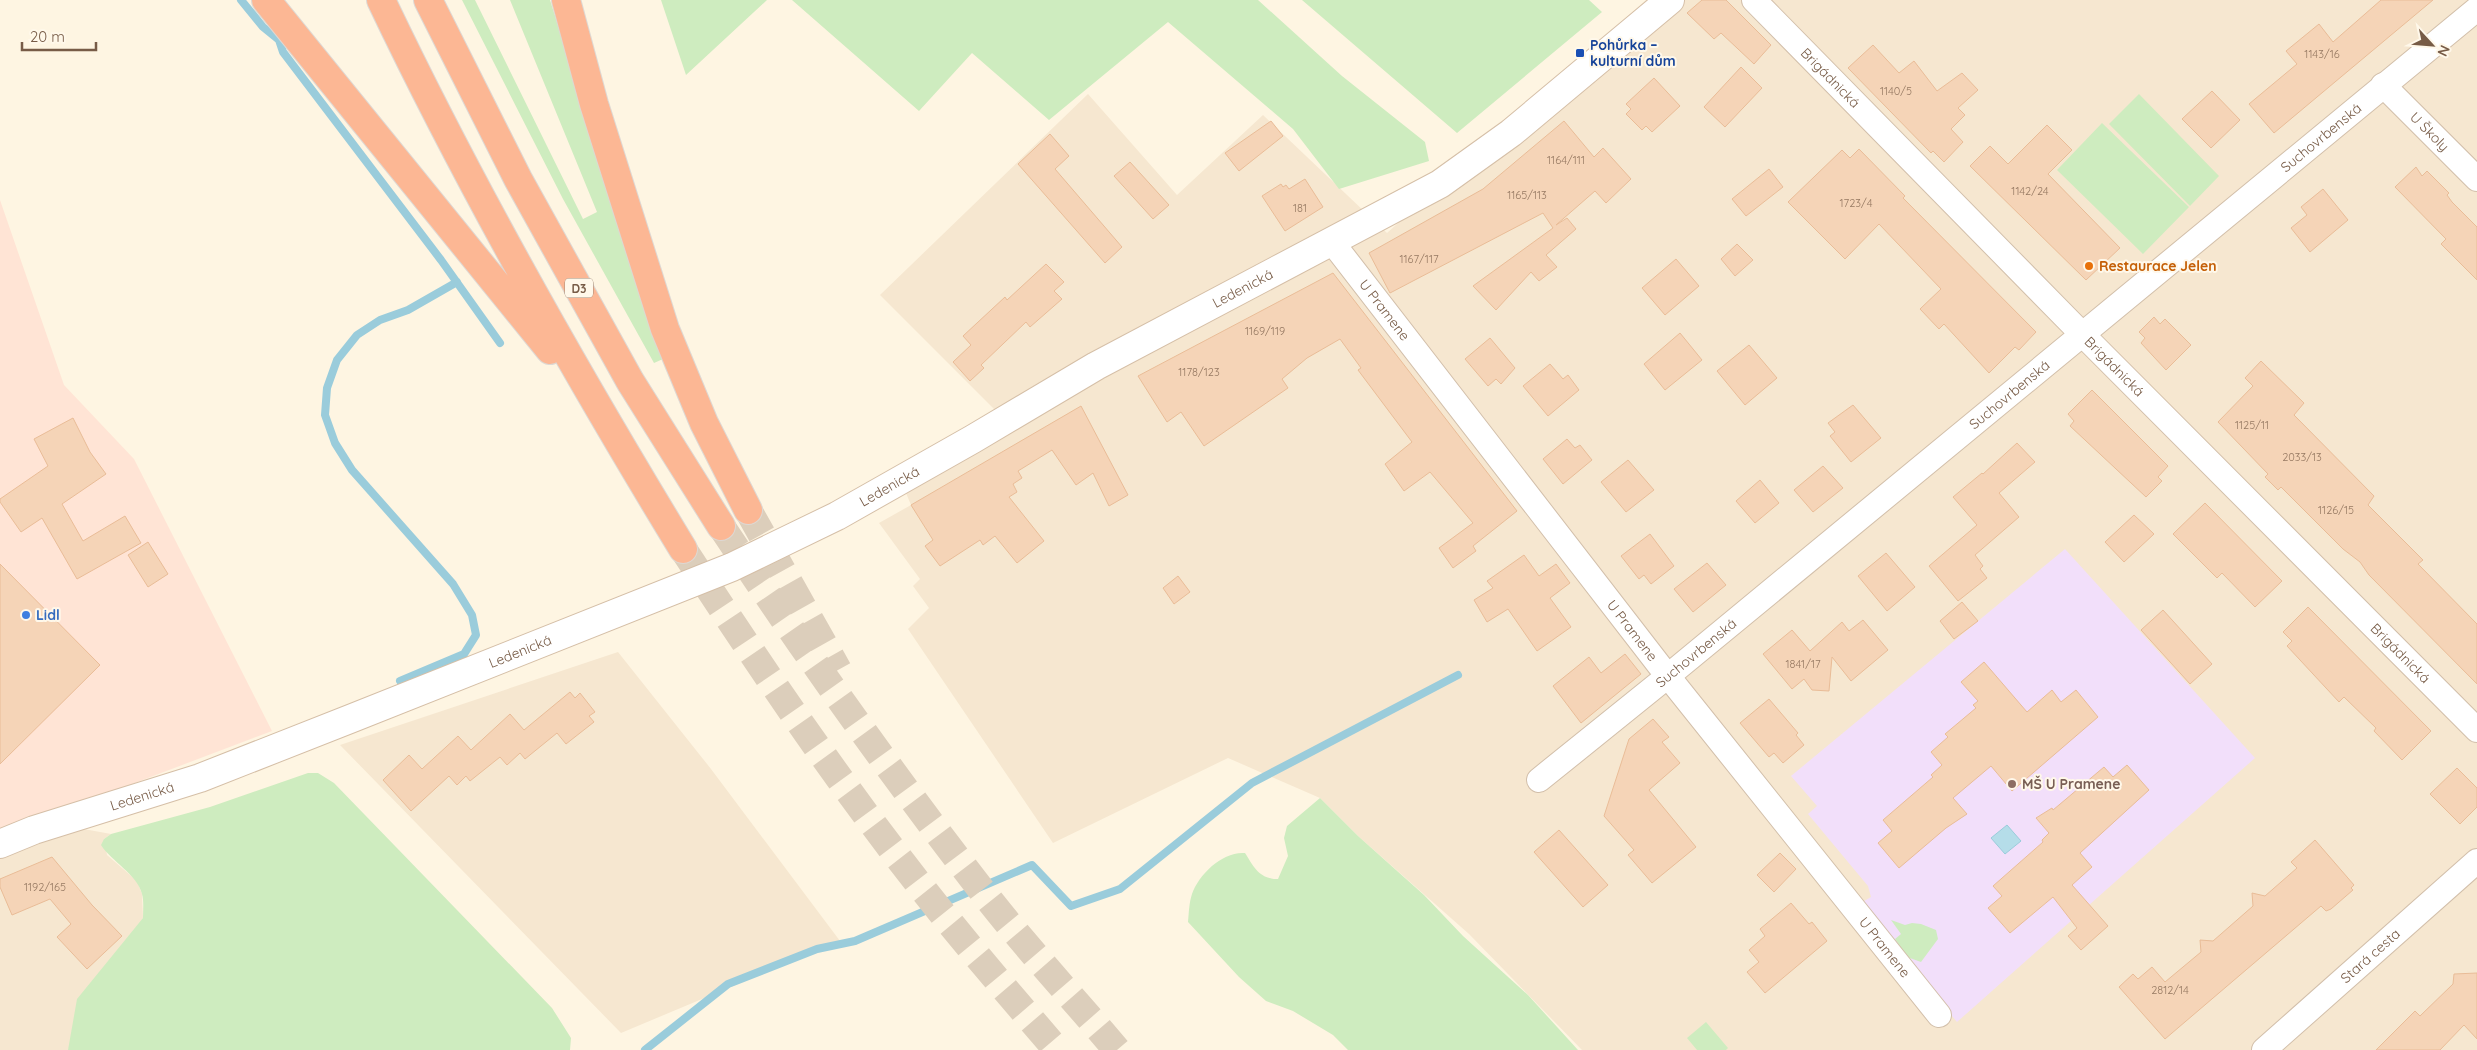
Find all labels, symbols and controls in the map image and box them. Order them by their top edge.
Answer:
scale bar [22,20,96,52]
north arrow [2407,20,2457,70]
text: 20 m [30,27,65,46]
place label: Pohůrka – kulturní dům [1590,36,1676,70]
text: N [2433,42,2454,59]
street label: Brigádnická [1797,44,1864,112]
marker: Pohůrka – kulturní dům [1574,47,1586,59]
house number: 1143/16 [2304,47,2340,61]
house number: 1140/5 [1880,84,1912,98]
street label: Suchovrbenská [2277,99,2365,176]
street label: U Školy [2406,108,2453,155]
house number: 1164/111 [1547,153,1585,167]
house number: 1142/24 [2011,184,2049,198]
house number: 1165/113 [1507,188,1547,202]
house number: 1723/4 [1839,196,1873,210]
house number: 181 [1293,201,1307,215]
house number: 1167/117 [1399,252,1439,266]
place label: Restaurace Jelen [2099,257,2217,275]
marker: Restaurace Jelen [2083,260,2095,272]
street label: Ledenická [1209,265,1276,312]
street label: U Pramene [1355,276,1414,344]
road number: D3 [565,278,593,298]
house number: 1169/119 [1245,324,1285,338]
street label: Brigádnická [2081,333,2148,400]
street label: Suchovrbenská [1965,356,2053,433]
house number: 1178/123 [1178,365,1220,379]
house number: 1125/11 [2235,418,2269,432]
house number: 2033/13 [2282,450,2322,464]
street label: Ledenická [856,462,923,510]
house number: 1126/15 [2318,503,2354,517]
street label: U Pramene [1603,596,1662,665]
place label: Lidl [36,606,60,624]
marker: Lidl [20,609,32,621]
street label: Suchovrbenská [1652,614,1740,691]
street label: Brigádnická [2367,619,2434,687]
street label: Ledenická [486,631,554,672]
house number: 1841/17 [1785,657,1821,671]
place label: MŠ U Pramene [2022,775,2120,793]
street label: Ledenická [108,778,176,815]
marker: MŠ U Pramene [2006,778,2018,790]
house number: 1192/165 [24,880,66,894]
street label: U Pramene [1855,913,1914,981]
street label: Stará cesta [2337,925,2404,987]
house number: 2812/14 [2151,983,2189,997]

